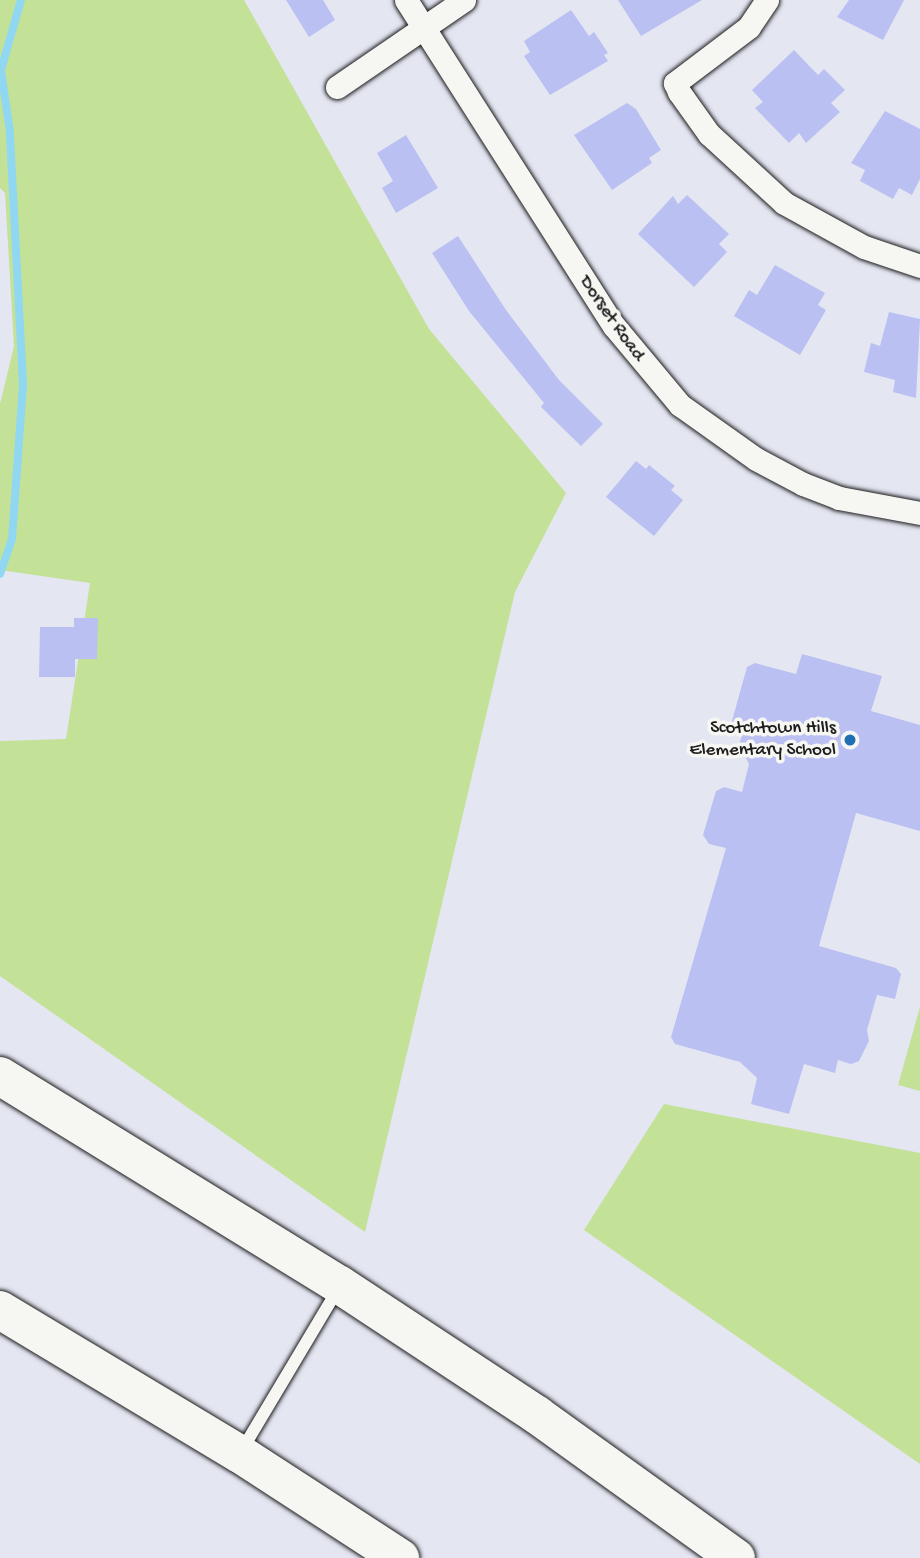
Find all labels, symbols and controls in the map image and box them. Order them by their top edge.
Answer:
street label: Dorset Road [573,272,649,366]
place label: Scotchtown Hills Elementary School [690,718,836,762]
marker: Scotchtown Hills Elementary School [842,732,858,748]

